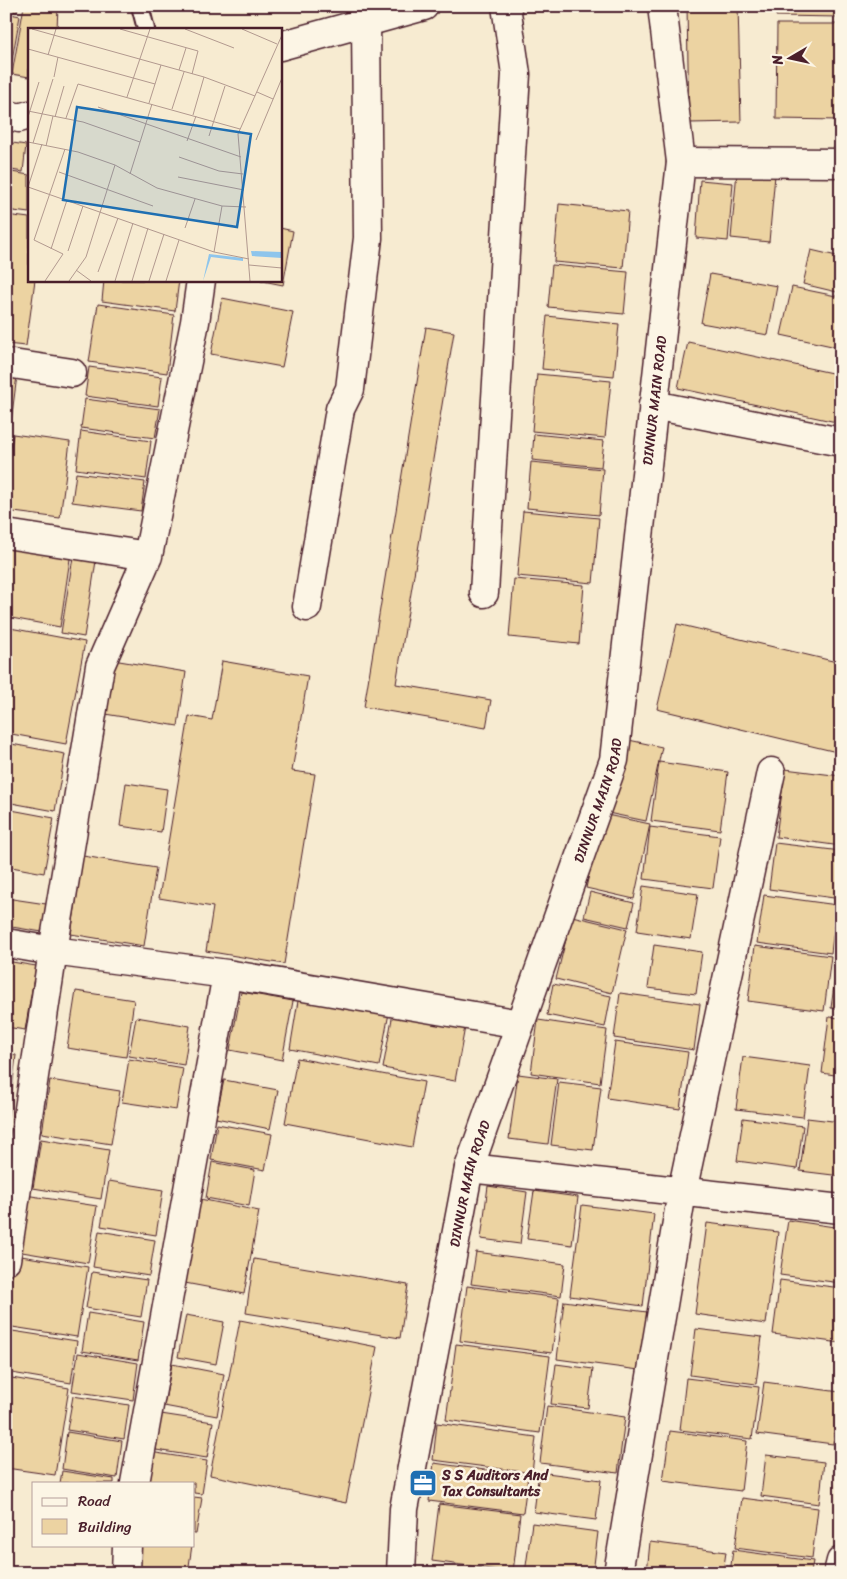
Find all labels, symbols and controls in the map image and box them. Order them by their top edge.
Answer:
inset map [28,28,281,281]
north arrow [764,32,814,82]
text: N [765,53,791,68]
street label: DINNUR MAIN ROAD [635,334,675,467]
street label: DINNUR MAIN ROAD [566,736,629,866]
street label: DINNUR MAIN ROAD [442,1116,498,1249]
place label: S S Auditors And Tax Consultants [441,1463,549,1504]
office icon: S S Auditors And Tax Consultants [408,1468,438,1498]
legend [32,1482,195,1546]
text: Road [78,1488,111,1514]
text: Building [78,1514,132,1540]

